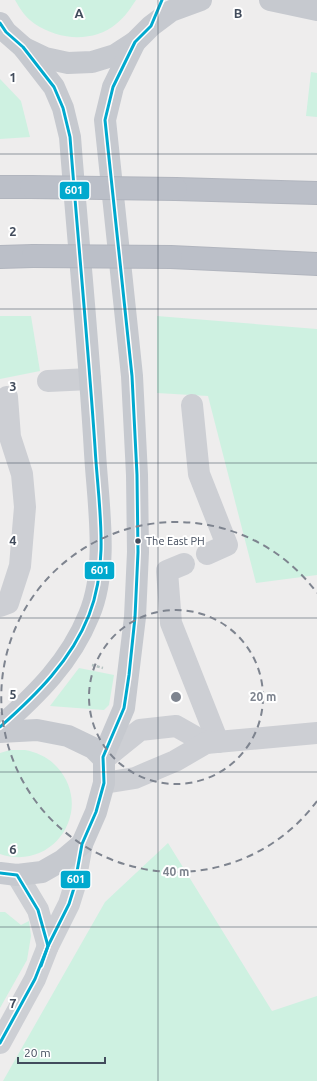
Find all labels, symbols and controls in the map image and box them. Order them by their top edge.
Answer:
text: A [74,6,84,20]
text: B [234,6,243,20]
text: 1 [9,70,17,84]
line badge: 601 [59,181,90,200]
text: 601 [65,184,83,196]
text: 2 [9,224,17,238]
text: 3 [9,379,17,393]
text: 4 [9,533,17,547]
place label: The East PH [146,535,205,547]
marker: The East PH [133,536,143,546]
line badge: 601 [84,561,115,580]
text: 601 [91,564,109,576]
text: 5 [9,687,17,701]
centre of rings [169,690,183,704]
text: 20 m [250,690,276,703]
text: 6 [9,842,17,856]
text: 40 m [163,865,189,878]
line badge: 601 [60,870,91,889]
text: 601 [67,873,85,885]
text: 7 [9,996,17,1010]
scale bar [18,1039,105,1065]
text: 20 m [24,1046,51,1059]

